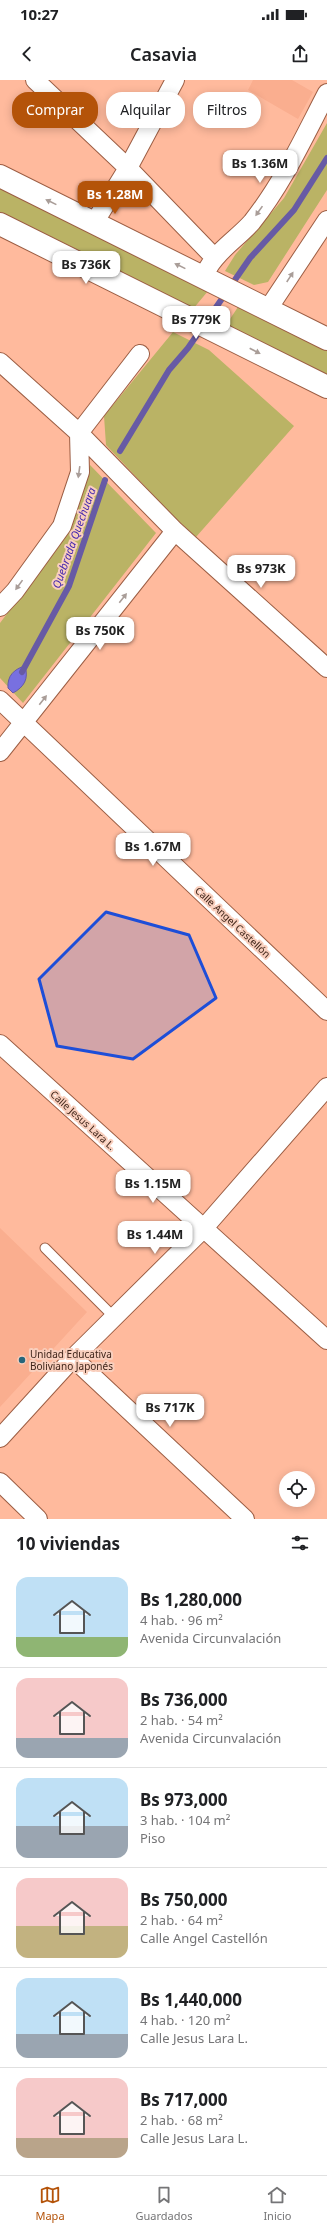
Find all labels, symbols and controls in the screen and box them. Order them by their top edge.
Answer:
text: 10:27 [20,4,59,24]
text: Casavia [130,42,197,66]
icon: back [16,43,38,65]
icon: share [289,43,311,65]
chip: Comprar [12,92,98,128]
chip: Alquilar [106,92,185,128]
chip: Filtros [193,92,261,128]
pin: Bs 1.36M [219,150,301,184]
text: Bs 1.36M [232,154,288,172]
pin: Bs 1.28M [74,181,156,215]
text: Bs 1.28M [87,185,143,203]
one-way arrow [45,199,57,205]
one-way arrow [255,206,263,217]
pin: Bs 736K [49,251,123,285]
text: Bs 736K [61,255,111,273]
one-way arrow [174,263,186,269]
one-way arrow [286,272,294,282]
pin: Bs 779K [159,306,233,340]
text: Bs 779K [171,310,221,328]
one-way arrow [249,348,261,354]
one-way arrow [76,466,82,478]
water label: Quebrada Quechuara [48,485,99,590]
pin: Bs 973K [224,555,298,589]
text: Bs 973K [236,559,286,577]
one-way arrow [15,580,23,590]
one-way arrow [118,592,127,603]
pin: Bs 750K [63,617,137,651]
text: Bs 750K [75,621,125,639]
one-way arrow [38,695,47,706]
pin: Bs 1.67M [112,833,194,867]
text: Bs 1.67M [125,837,181,855]
street label: Calle Angel Castellón [192,883,274,961]
street label: Calle Jesus Lara L. [47,1087,119,1153]
pin: Bs 1.15M [112,1170,194,1204]
text: Bs 1.15M [125,1174,181,1192]
pin: Bs 1.44M [114,1221,196,1255]
text: Bs 1.44M [127,1225,183,1243]
place label: Unidad Educativa Boliviano Japonés [30,1347,113,1373]
marker: Unidad Educativa Boliviano Japonés [17,1355,27,1365]
pin: Bs 717K [133,1394,207,1428]
text: Bs 717K [145,1398,195,1416]
map controls [279,1471,315,1507]
button: locate [279,1471,315,1507]
text: 10 viviendas [16,1532,120,1555]
icon: filters [289,1532,311,1554]
text: Bs 1,280,000 [140,1588,242,1611]
icon: home [48,1593,96,1641]
text: 4 hab. · 96 m² [140,1611,223,1629]
text: Avenida Circunvalación [140,1629,281,1647]
text: Bs 736,000 [140,1688,227,1711]
icon: home [48,1694,96,1742]
text: 2 hab. · 54 m² [140,1711,223,1729]
text: Avenida Circunvalación [140,1729,281,1747]
text: Bs 973,000 [140,1788,227,1811]
icon: home [48,1794,96,1842]
text: 3 hab. · 104 m² [140,1811,230,1829]
text: Piso [140,1829,165,1847]
text: Bs 750,000 [140,1888,227,1911]
icon: home [48,1894,96,1942]
text: 2 hab. · 64 m² [140,1911,223,1929]
text: Calle Angel Castellón [140,1929,268,1947]
text: Bs 1,440,000 [140,1988,242,2011]
icon: home [48,1994,96,2042]
text: 4 hab. · 120 m² [140,2011,230,2029]
text: Calle Jesus Lara L. [140,2029,248,2047]
text: Bs 717,000 [140,2088,227,2111]
icon: home [48,2094,96,2142]
text: 2 hab. · 68 m² [140,2111,223,2129]
text: Calle Jesus Lara L. [140,2129,248,2147]
tab: Mapa [35,2184,65,2223]
tab: Guardados [136,2184,192,2223]
tab: Inicio [263,2184,292,2223]

